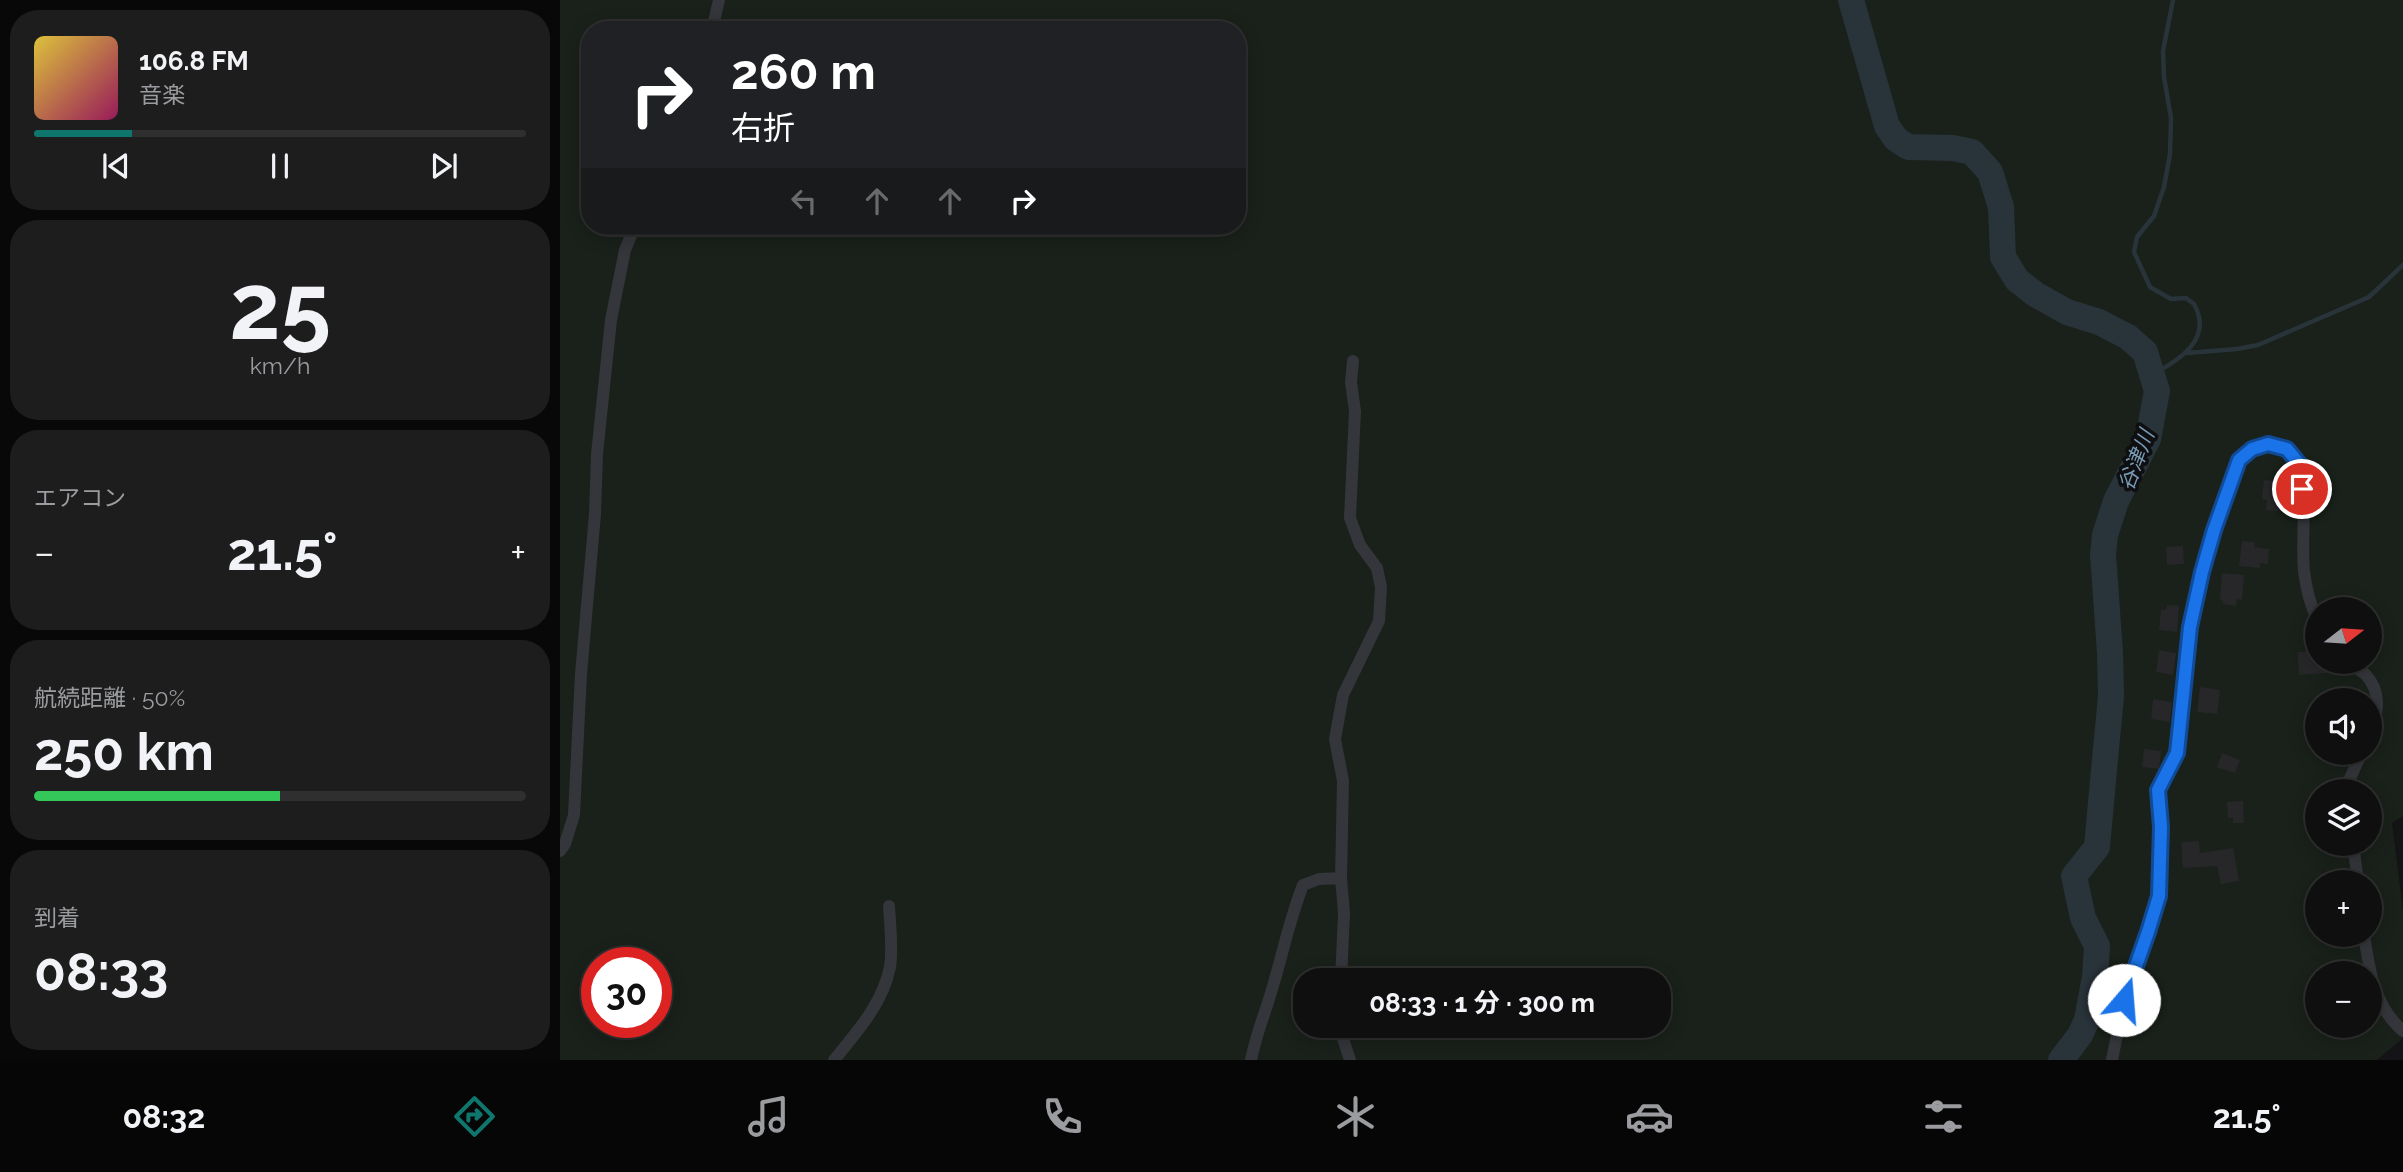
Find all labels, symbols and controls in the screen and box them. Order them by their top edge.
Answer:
text: 260 m [731,43,876,100]
text: 106.8 FM [139,46,249,76]
icon: right [616,49,707,140]
text: 音楽 [139,81,185,108]
text: 右折 [731,109,795,146]
icon: previous [97,147,135,185]
icon: pause [261,147,299,185]
icon: next [425,147,463,185]
icon: left [785,182,823,220]
icon: ahead [858,182,896,220]
icon: ahead [931,182,969,220]
icon: right [1004,182,1042,220]
text: 25 [229,253,331,360]
text: km/h [250,352,310,379]
water label: 谷津川 [2113,424,2160,494]
pin [2272,459,2332,519]
icon: arrive [2283,470,2321,508]
text: エアコン [34,484,126,511]
text: 21.5° [227,521,338,582]
text: − [34,530,54,575]
text: + [510,530,526,575]
north arrow [2305,597,2382,674]
map controls [2305,597,2382,1038]
text: 航続距離 · 50% [34,684,185,711]
button: sound [2305,688,2382,765]
text: 250 km [34,721,214,782]
button: layers [2305,779,2382,856]
button: + [2305,870,2382,947]
text: 到着 [34,904,80,931]
text: 08:33 [34,941,168,1002]
speed limit sign: 30 [581,947,672,1038]
button: − [2305,961,2382,1038]
position arrow [2087,963,2161,1037]
text: 08:33 · 1 分 · 300 m [1369,988,1595,1018]
icon: directions [450,1092,499,1141]
icon: music [744,1092,793,1141]
icon: phone [1038,1092,1087,1141]
icon: climate [1331,1092,1380,1141]
icon: car [1625,1092,1674,1141]
icon: filters [1919,1092,1968,1141]
text: 08:32 [122,1098,205,1135]
text: 21.5° [2213,1098,2281,1135]

